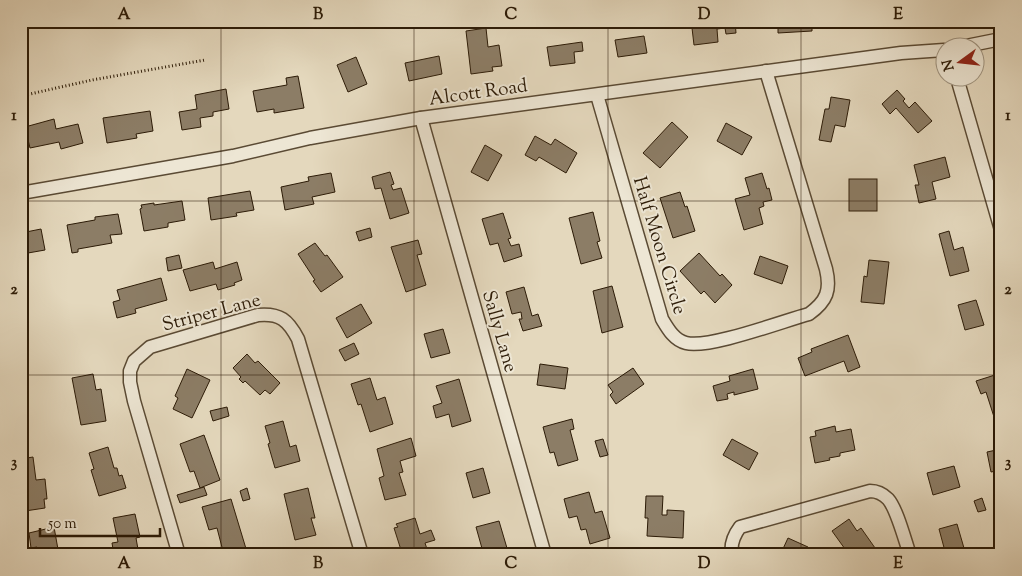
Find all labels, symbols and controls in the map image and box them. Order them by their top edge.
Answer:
text: A [118,4,131,27]
text: B [313,4,323,27]
text: C [505,4,518,27]
text: D [698,4,711,27]
text: E [893,4,903,27]
north arrow [934,38,984,88]
text: N [938,57,960,73]
street label: Alcott Road [427,73,530,114]
text: 1 [11,105,17,128]
text: 1 [1005,105,1011,128]
street label: Half Moon Circle [625,173,692,318]
text: 2 [10,279,18,302]
text: 2 [1004,279,1012,302]
street label: Striper Lane [159,287,264,340]
street label: Sally Lane [474,288,523,376]
text: 3 [11,452,18,475]
text: 3 [1005,452,1012,475]
scale bar [40,506,160,538]
text: 50 m [47,514,77,535]
text: A [118,553,131,576]
text: B [313,553,323,576]
text: C [505,553,518,576]
text: D [698,553,711,576]
text: E [893,553,903,576]

